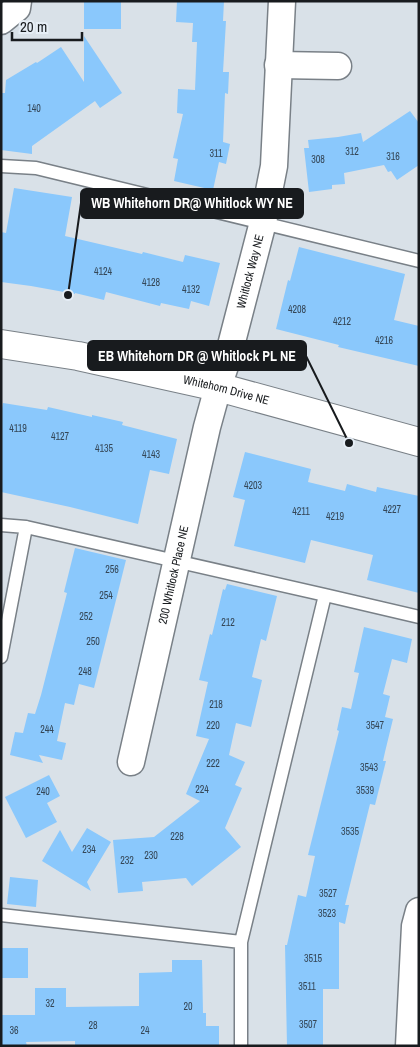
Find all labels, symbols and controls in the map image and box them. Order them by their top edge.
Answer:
scale bar [12,10,82,42]
text: 20 m [20,16,47,37]
house number: 140 [27,102,41,115]
house number: 312 [345,145,359,158]
house number: 311 [209,147,223,160]
house number: 316 [386,150,400,163]
house number: 308 [311,153,325,166]
callout: WB Whitehorn DR@ Whitlock WY NE [81,189,303,218]
text: WB Whitehorn DR@ Whitlock WY NE [91,194,293,212]
street label: Whitlock Way NE [233,232,268,310]
house number: 4124 [94,265,113,278]
house number: 4128 [142,276,161,289]
house number: 4132 [182,283,201,296]
house number: 4208 [288,303,307,316]
house number: 4212 [333,315,352,328]
house number: 4216 [375,334,394,347]
callout: EB Whitehorn DR @ Whitlock PL NE [88,341,306,370]
text: EB Whitehorn DR @ Whitlock PL NE [98,347,296,365]
street label: Whitehorn Drive NE [182,372,271,409]
house number: 4119 [9,422,27,435]
house number: 4127 [51,430,70,443]
house number: 4135 [95,442,114,455]
house number: 4143 [142,448,161,461]
house number: 4203 [244,479,263,492]
house number: 4227 [383,503,402,516]
house number: 4211 [292,505,310,518]
house number: 4219 [326,510,345,523]
street label: 200 Whitlock Place NE [155,524,192,626]
house number: 256 [105,563,119,576]
house number: 254 [99,589,113,602]
house number: 252 [79,610,93,623]
house number: 212 [221,616,235,629]
house number: 250 [86,635,100,648]
house number: 248 [78,665,92,678]
house number: 218 [209,698,223,711]
house number: 220 [206,719,220,732]
house number: 3547 [366,719,385,732]
house number: 244 [40,723,54,736]
house number: 222 [206,757,220,770]
house number: 3543 [360,761,379,774]
house number: 224 [195,783,209,796]
house number: 3539 [356,784,375,797]
house number: 240 [36,785,50,798]
house number: 3535 [341,825,360,838]
house number: 228 [170,830,184,843]
house number: 234 [82,843,96,856]
house number: 230 [144,849,158,862]
house number: 232 [120,854,134,867]
house number: 3527 [319,887,338,900]
house number: 3523 [318,907,337,920]
house number: 3515 [304,952,323,965]
house number: 3511 [298,980,316,993]
house number: 32 [45,997,55,1010]
house number: 20 [183,1000,193,1013]
house number: 3507 [299,1018,318,1031]
house number: 28 [88,1019,98,1032]
house number: 36 [9,1024,19,1037]
house number: 24 [140,1024,150,1037]

